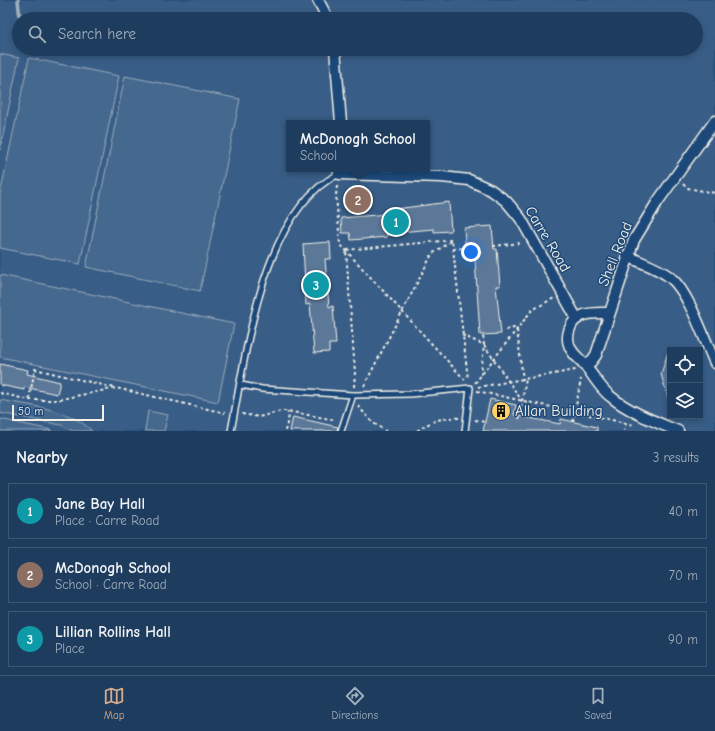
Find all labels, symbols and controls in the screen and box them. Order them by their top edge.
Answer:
search box [12,12,703,56]
icon: search [26,23,48,45]
text: Search here [58,25,136,43]
popup [286,120,430,172]
text: McDonogh School [300,130,416,148]
text: School [300,148,337,163]
pin: 2 [345,185,371,215]
street label: Carre Road [521,203,575,275]
pin: 1 [383,207,409,237]
street label: Shell Road [594,219,636,289]
your location [461,242,481,262]
pin: 3 [303,270,329,300]
map controls [667,347,703,419]
button: locate [667,347,703,383]
button: layers [667,383,703,419]
building icon: Allan Building [490,400,512,422]
place label: Allan Building [515,402,603,420]
scale bar [12,403,104,422]
text: 50 m [18,405,43,418]
text: Nearby [16,448,67,467]
text: 3 results [653,450,699,465]
text: Jane Bay Hall [55,495,145,513]
text: 1 [27,504,33,519]
text: 40 m [669,504,698,519]
text: Place · Carre Road [55,513,159,528]
text: McDonogh School [55,559,171,577]
text: 2 [27,568,33,583]
text: 70 m [669,568,698,583]
text: School · Carre Road [55,577,167,592]
text: Lillian Rollins Hall [55,623,171,641]
text: 3 [27,632,33,647]
text: 90 m [668,632,698,647]
text: Place [55,641,85,656]
tab: Map [103,685,125,722]
tab: Directions [331,685,378,722]
tab: Saved [584,685,612,722]

